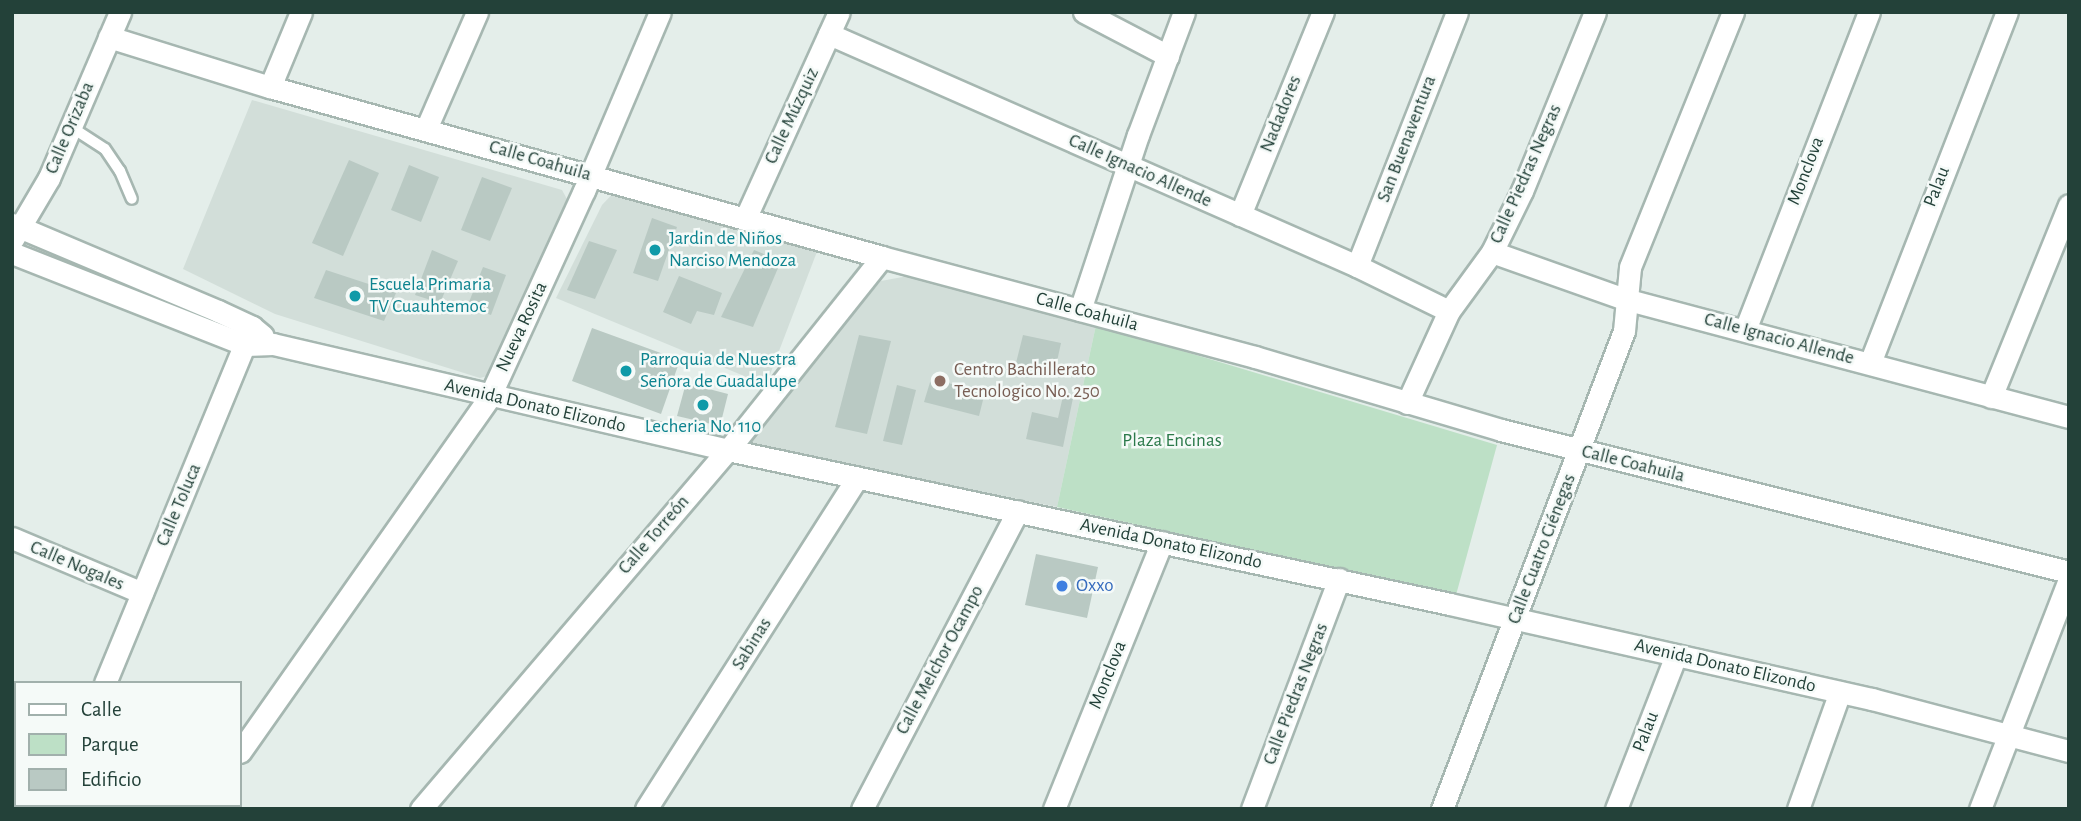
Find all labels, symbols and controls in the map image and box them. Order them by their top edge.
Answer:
street label: Calle Múzquiz [760,64,824,168]
street label: Nadadores [1255,72,1307,156]
street label: San Buenaventura [1372,73,1442,205]
street label: Calle Orizaba [40,78,100,178]
street label: Calle Piedras Negras [1485,101,1567,247]
street label: Calle Ignacio Allende [1065,129,1215,213]
street label: Monclova [1783,134,1829,208]
street label: Calle Coahuila [486,136,594,186]
street label: Palau [1919,164,1955,210]
place label: Jardin de Niños Narciso Mendoza [669,228,796,272]
marker: Jardin de Niños Narciso Mendoza [647,242,663,258]
place label: Escuela Primaria TV Cuauhtemoc [369,274,491,318]
street label: Nueva Rosita [491,278,553,376]
street label: Calle Coahuila [1033,287,1141,337]
marker: Escuela Primaria TV Cuauhtemoc [347,288,363,304]
street label: Calle Ignacio Allende [1702,308,1856,370]
place label: Parroquia de Nuestra Señora de Guadalupe [640,349,797,393]
place label: Centro Bachillerato Tecnologico No. 250 [954,359,1100,403]
marker: Parroquia de Nuestra Señora de Guadalupe [618,363,634,379]
marker: Centro Bachillerato Tecnologico No. 250 [932,373,948,389]
street label: Avenida Donato Elizondo [442,374,628,438]
marker: Lecheria No. 110 [695,397,711,413]
place label: Lecheria No. 110 [645,416,761,438]
park label: Plaza Encinas [1122,430,1222,452]
street label: Calle Coahuila [1579,440,1687,488]
street label: Calle Toluca [151,460,207,550]
street label: Calle Cuatro Ciénegas [1503,471,1581,627]
street label: Calle Torreón [614,491,694,579]
street label: Avenida Donato Elizondo [1078,514,1264,574]
street label: Calle Nogales [26,536,128,596]
place label: Oxxo [1076,575,1114,597]
marker: Oxxo [1054,578,1070,594]
street label: Calle Melchor Ocampo [891,582,989,738]
street label: Sabinas [727,614,777,674]
street label: Calle Piedras Negras [1258,620,1334,768]
street label: Avenida Donato Elizondo [1632,634,1818,698]
street label: Monclova [1084,638,1132,712]
legend [14,681,242,807]
text: Calle [81,699,122,720]
street label: Palau [1628,709,1664,755]
text: Parque [81,734,139,755]
text: Edificio [81,769,142,790]

